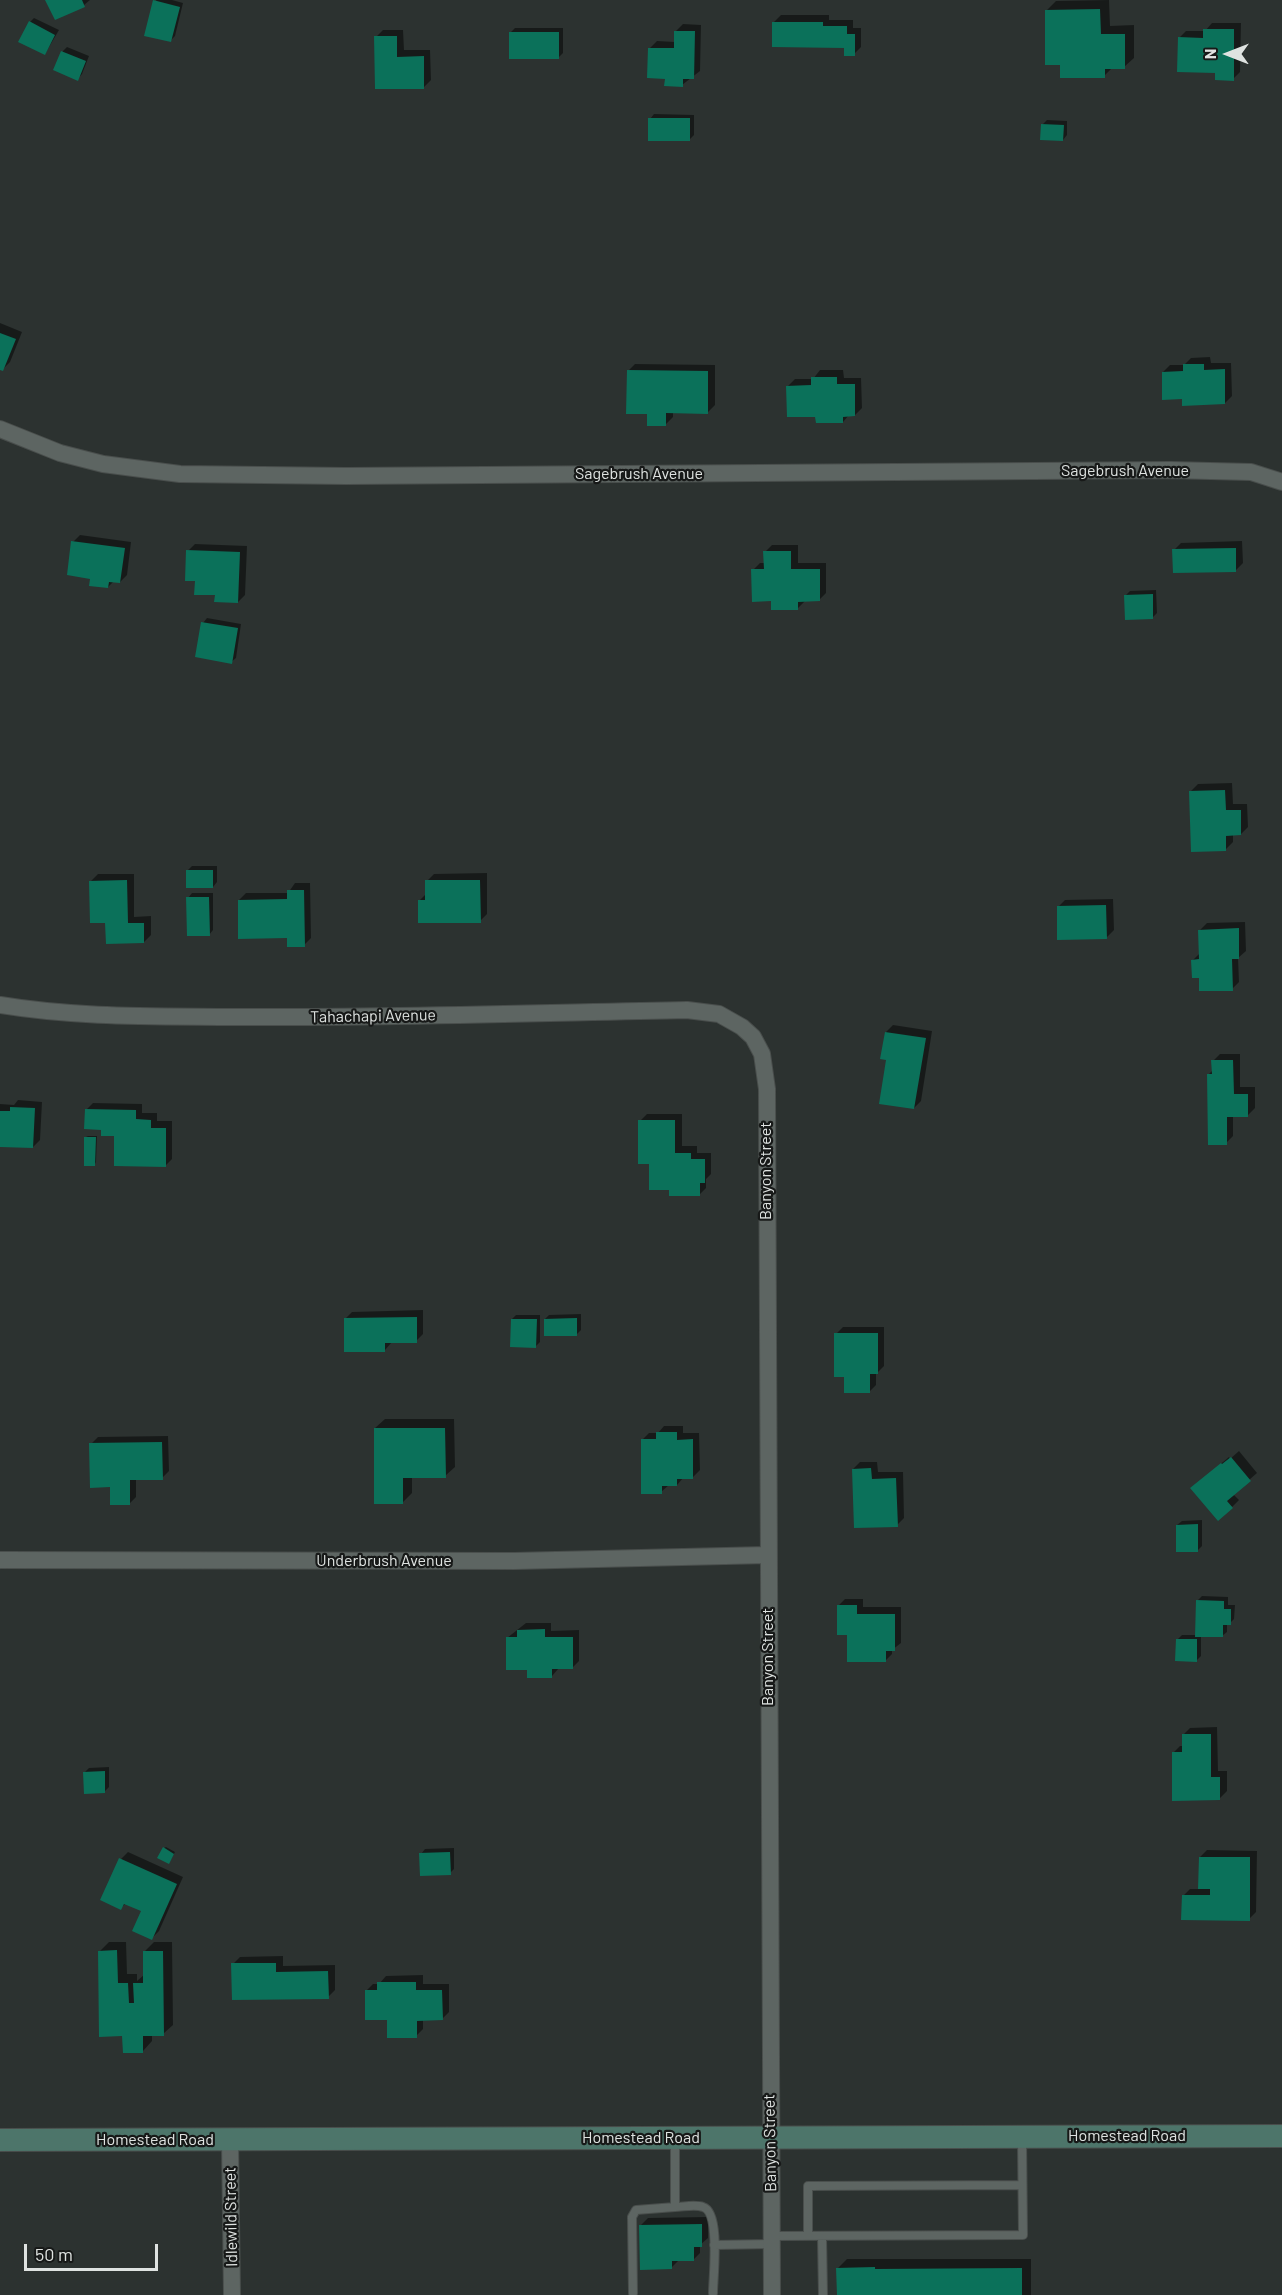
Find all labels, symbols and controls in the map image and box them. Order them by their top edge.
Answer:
north arrow [1198,24,1258,84]
text: N [1200,49,1219,59]
street label: Sagebrush Avenue [1061,461,1189,481]
street label: Sagebrush Avenue [575,464,703,484]
street label: Tahachapi Avenue [310,1005,436,1027]
street label: Banyon Street [756,1122,776,1220]
street label: Underbrush Avenue [316,1551,452,1571]
street label: Banyon Street [758,1608,778,1706]
street label: Banyon Street [760,2094,780,2192]
street label: Homestead Road [1068,2126,1186,2146]
street label: Homestead Road [582,2128,700,2148]
street label: Homestead Road [96,2130,214,2150]
street label: Idlewild Street [221,2167,241,2267]
scale bar [27,2232,160,2270]
text: 50 m [35,2243,73,2265]

